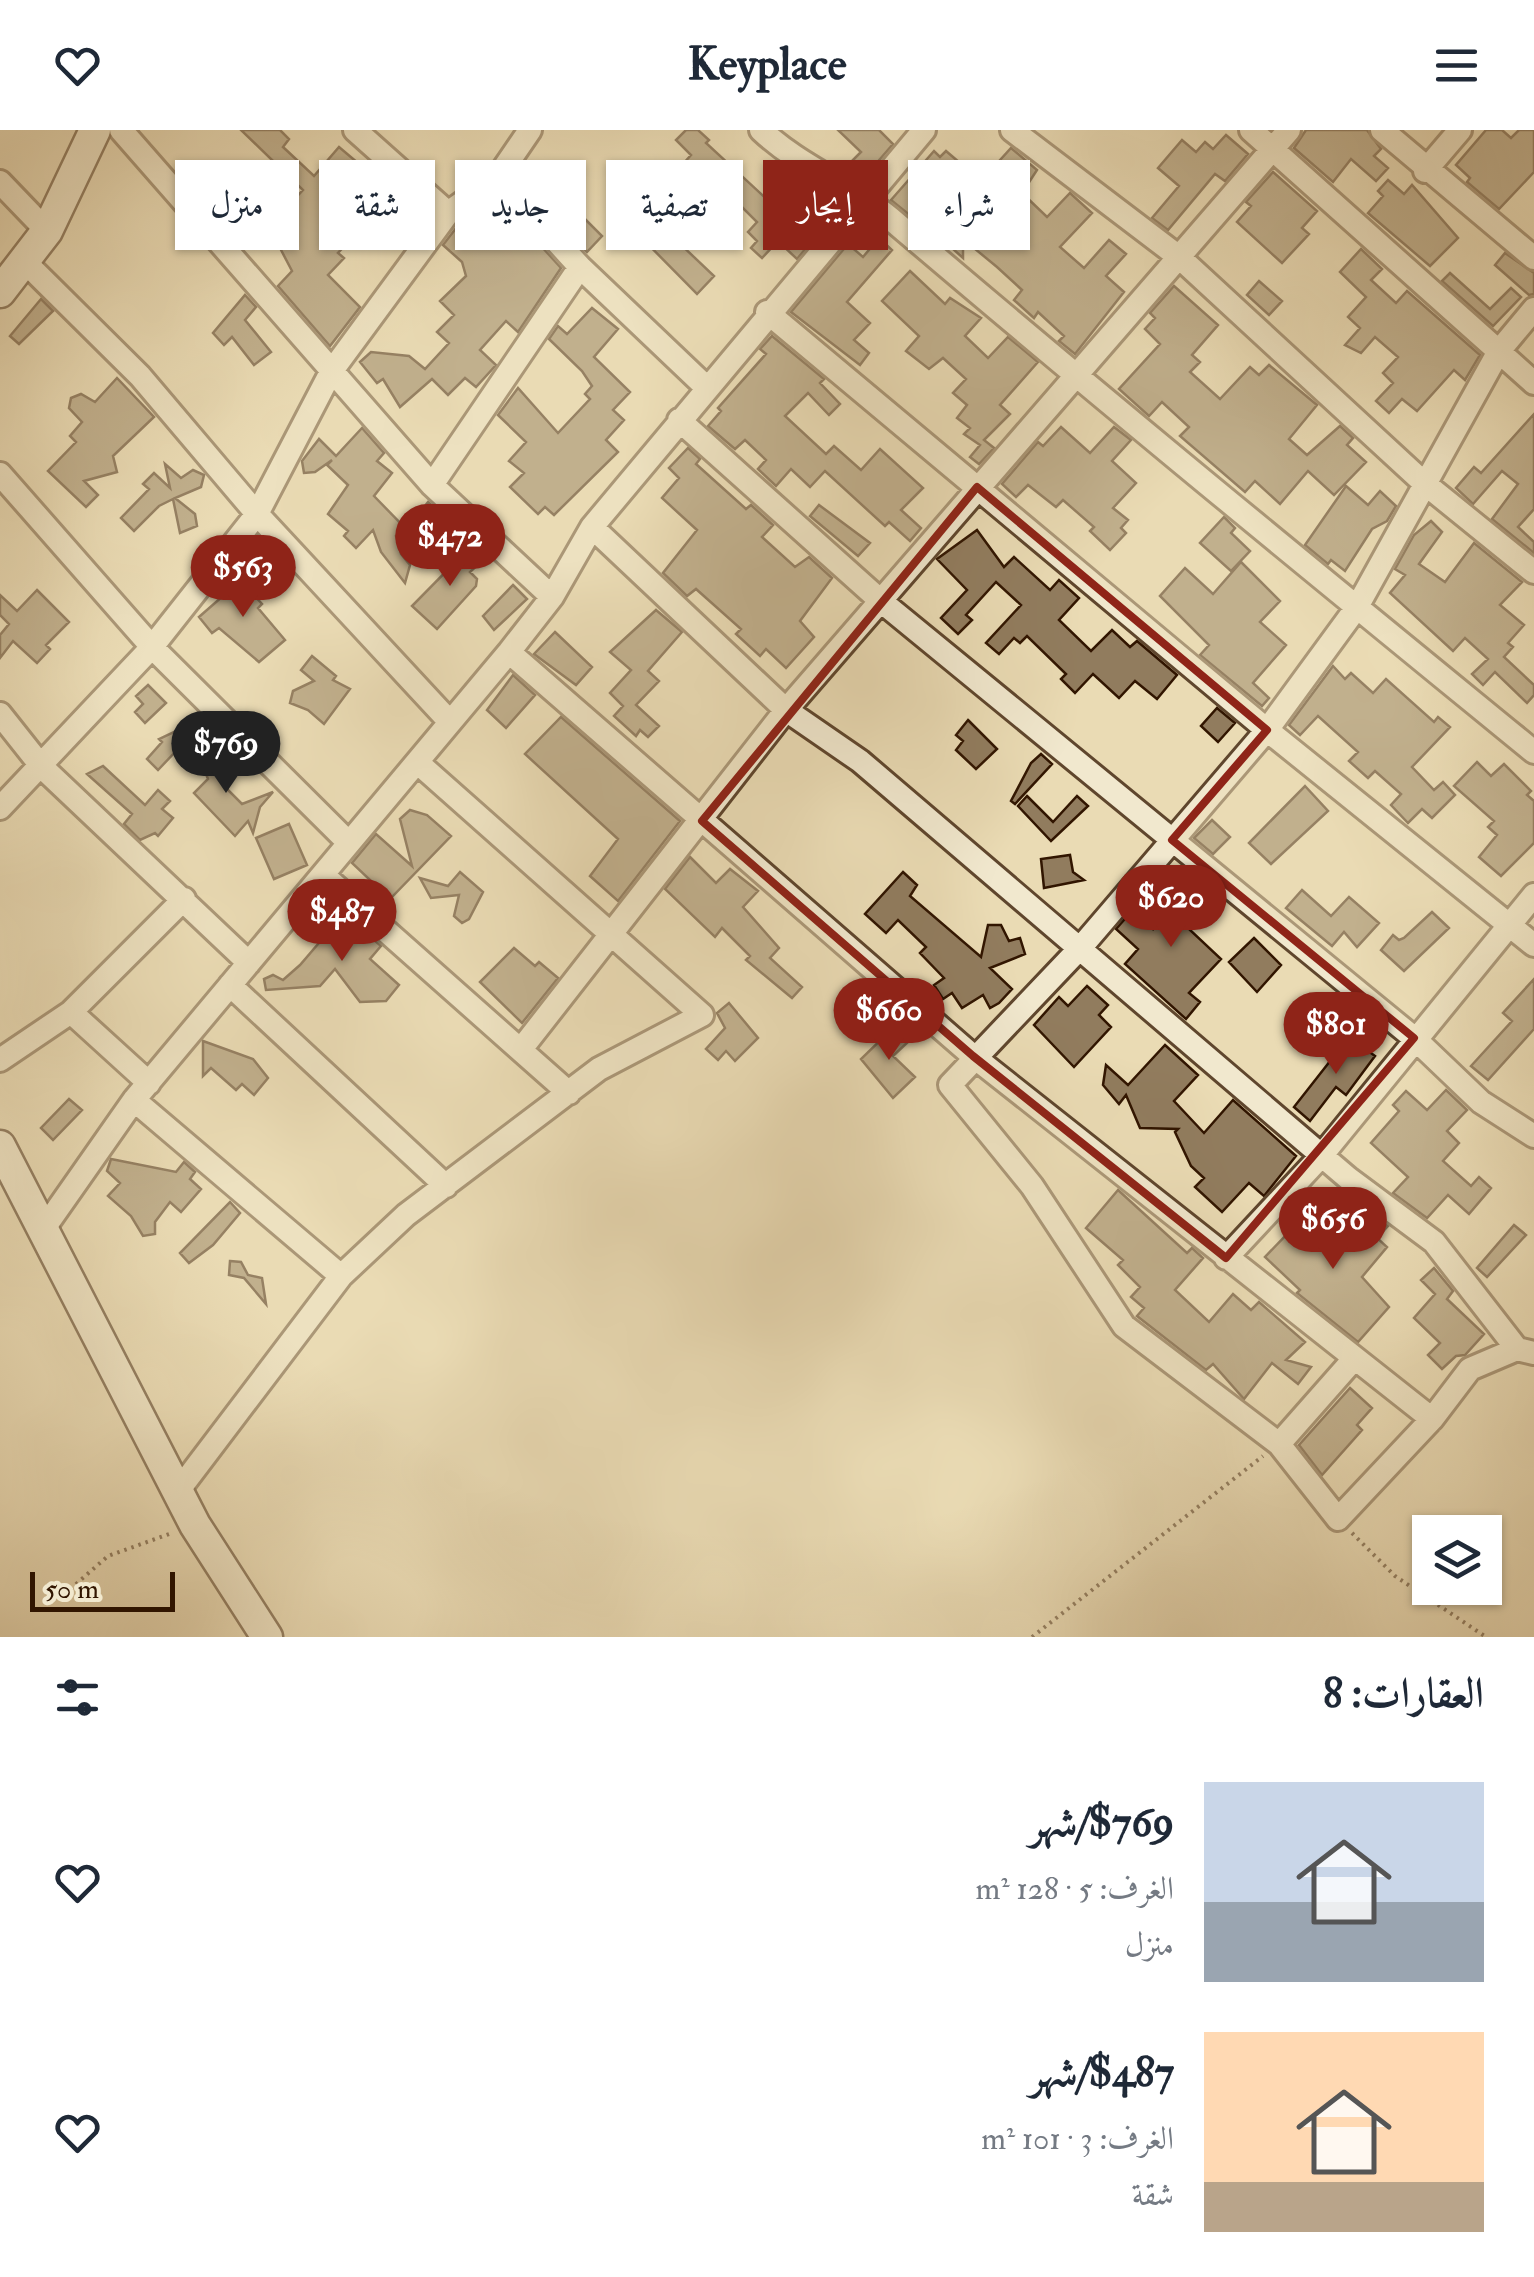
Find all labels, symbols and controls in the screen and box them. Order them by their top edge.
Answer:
text: Keyplace [688,37,846,93]
icon: heart [50,38,105,93]
icon: menu [1429,38,1484,93]
chip: منزل [175,160,299,250]
chip: شقة [319,160,435,250]
chip: جديد [455,160,586,250]
chip: تصفية [606,160,743,250]
chip: إيجار [763,160,888,250]
chip: شراء [908,160,1030,250]
pin: $472 [391,504,509,589]
text: $472 [417,516,483,556]
pin: $563 [184,535,302,620]
text: $563 [213,547,273,587]
pin: $769 [167,711,285,796]
text: $769 [193,723,259,763]
pin: $620 [1112,865,1230,950]
text: $620 [1138,877,1204,917]
pin: $487 [283,879,401,964]
text: $487 [309,891,375,931]
pin: $660 [830,978,948,1063]
text: $660 [856,990,922,1030]
pin: $801 [1277,992,1395,1077]
text: $801 [1306,1004,1366,1044]
pin: $656 [1274,1187,1392,1272]
text: $656 [1301,1199,1365,1239]
map controls [1412,1515,1502,1605]
button: layers [1412,1515,1502,1605]
scale bar [30,1567,175,1612]
text: 50 m [45,1572,99,1607]
text: العقارات: 8 [1323,1668,1484,1720]
icon: filters [50,1670,105,1725]
text: $769/شهر [1029,1797,1174,1849]
icon: home [1284,1822,1404,1942]
icon: heart [50,1855,105,1910]
text: الغرف: 5 · 128 m² [976,1869,1174,1909]
text: منزل [1125,1925,1174,1965]
text: $487/شهر [1029,2047,1174,2099]
icon: home [1284,2072,1404,2192]
icon: heart [50,2105,105,2160]
text: الغرف: 3 · 101 m² [981,2119,1174,2159]
text: شقة [1132,2175,1174,2215]

